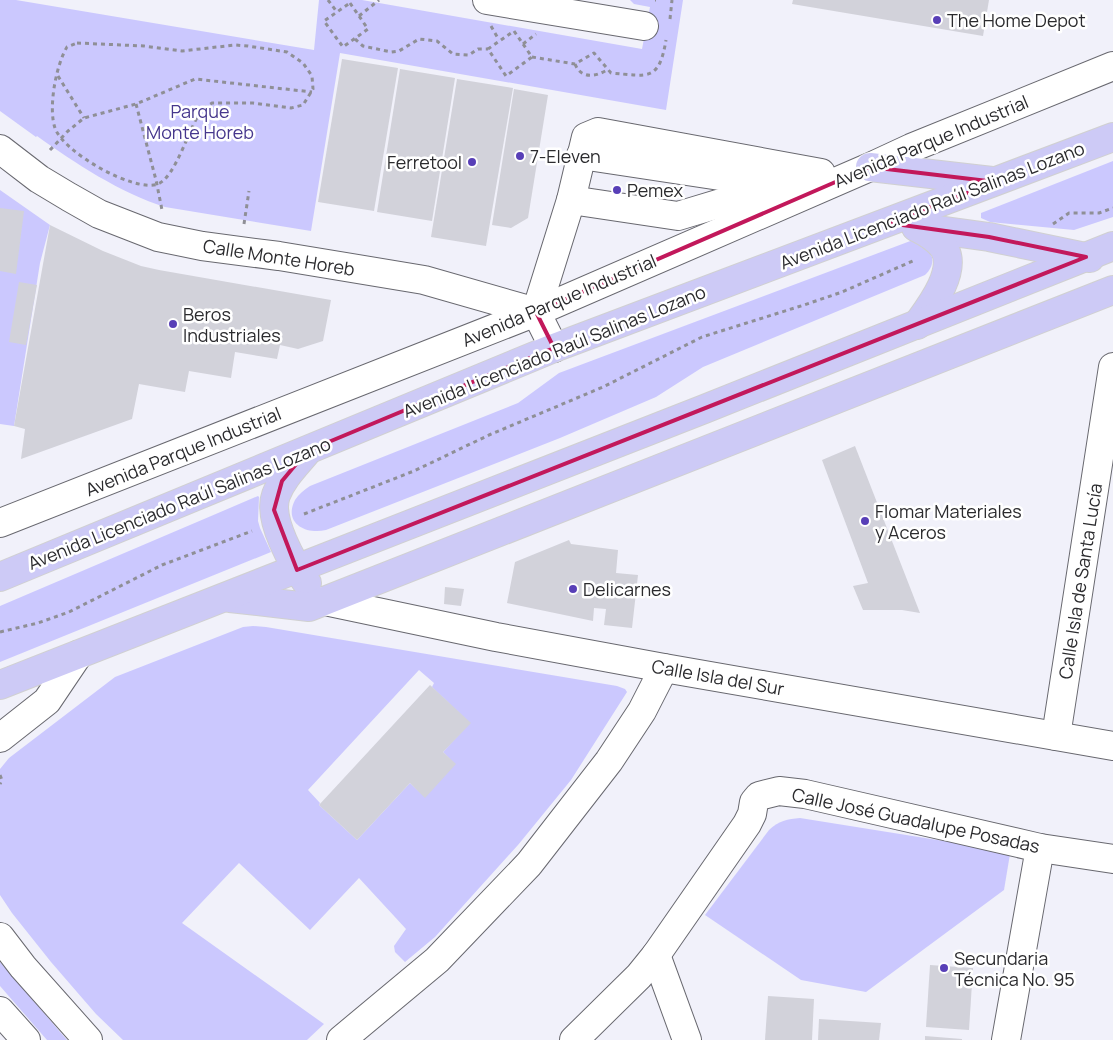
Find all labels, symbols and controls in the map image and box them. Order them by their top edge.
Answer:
place label: The Home Depot [947,8,1086,32]
marker: The Home Depot [931,14,943,26]
street label: Avenida Parque Industrial [830,89,1032,193]
park label: Parque Monte Horeb [146,99,254,144]
street label: Avenida Licenciado Raúl Salinas Lozano [776,136,1088,274]
place label: 7-Eleven [530,144,601,168]
place label: Ferretool [387,150,462,174]
marker: 7-Eleven [514,150,526,162]
marker: Ferretool [466,156,478,168]
place label: Pemex [627,178,683,202]
marker: Pemex [611,184,623,196]
street label: Calle Monte Horeb [201,233,357,281]
street label: Avenida Parque Industrial [458,248,660,352]
street label: Avenida Licenciado Raúl Salinas Lozano [399,279,709,423]
place label: Beros Industriales [183,302,281,347]
marker: Beros Industriales [167,318,179,330]
street label: Avenida Parque Industrial [82,401,284,501]
street label: Avenida Licenciado Raúl Salinas Lozano [24,431,334,575]
street label: Calle Isla de Santa Lucía [1053,481,1107,681]
place label: Flomar Materiales y Aceros [875,499,1022,544]
marker: Flomar Materiales y Aceros [859,515,871,527]
place label: Delicarnes [583,577,671,601]
marker: Delicarnes [567,583,579,595]
street label: Calle Isla del Sur [650,654,787,701]
street label: Calle José Guadalupe Posadas [790,782,1042,858]
place label: Secundaria Técnica No. 95 [954,946,1075,991]
marker: Secundaria Técnica No. 95 [938,962,950,974]

